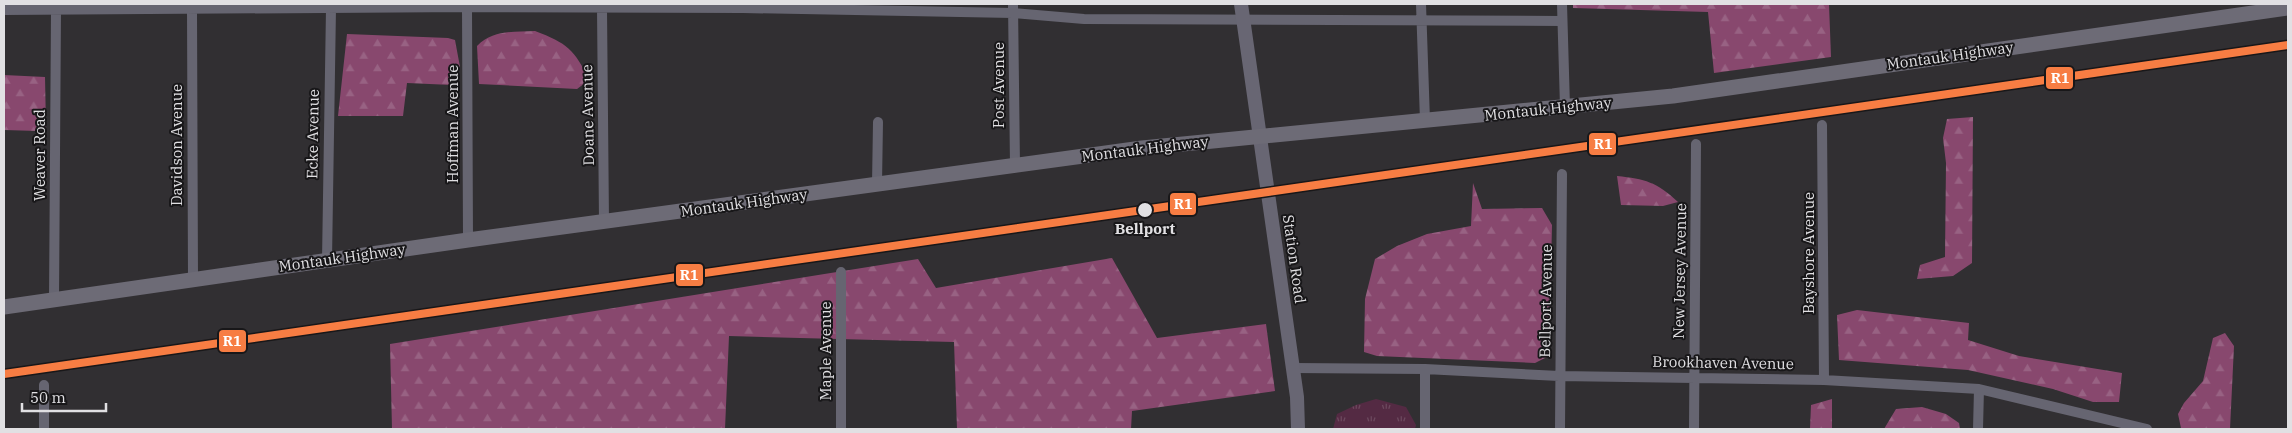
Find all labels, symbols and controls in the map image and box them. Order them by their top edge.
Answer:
street label: Montauk Highway [1885,37,2014,74]
street label: Post Avenue [989,42,1008,128]
street label: Doane Avenue [577,64,598,166]
street label: Hoffman Avenue [443,65,462,183]
line badge: R1 [2045,66,2074,90]
text: R1 [2051,69,2069,87]
street label: Davidson Avenue [167,84,186,206]
street label: Ecke Avenue [302,89,323,179]
street label: Montauk Highway [1484,92,1612,125]
street label: Weaver Road [30,109,49,201]
street label: Montauk Highway [1080,131,1209,166]
line badge: R1 [1588,132,1617,156]
text: R1 [1594,135,1612,153]
street label: Montauk Highway [679,184,808,221]
line badge: R1 [1169,192,1197,216]
street label: Bayshore Avenue [1799,192,1818,314]
text: R1 [1174,195,1192,213]
marker: Bellport [1136,201,1154,219]
street label: New Jersey Avenue [1669,203,1690,339]
street label: Station Road [1279,213,1310,305]
place label: Bellport [1115,219,1176,238]
street label: Montauk Highway [277,239,406,276]
street label: Bellport Avenue [1535,244,1556,358]
line badge: R1 [675,263,704,287]
text: R1 [680,266,698,284]
street label: Maple Avenue [816,301,835,401]
line badge: R1 [218,329,247,353]
text: R1 [223,332,241,350]
street label: Brookhaven Avenue [1652,352,1794,373]
scale bar [22,380,106,412]
text: 50 m [30,388,66,407]

